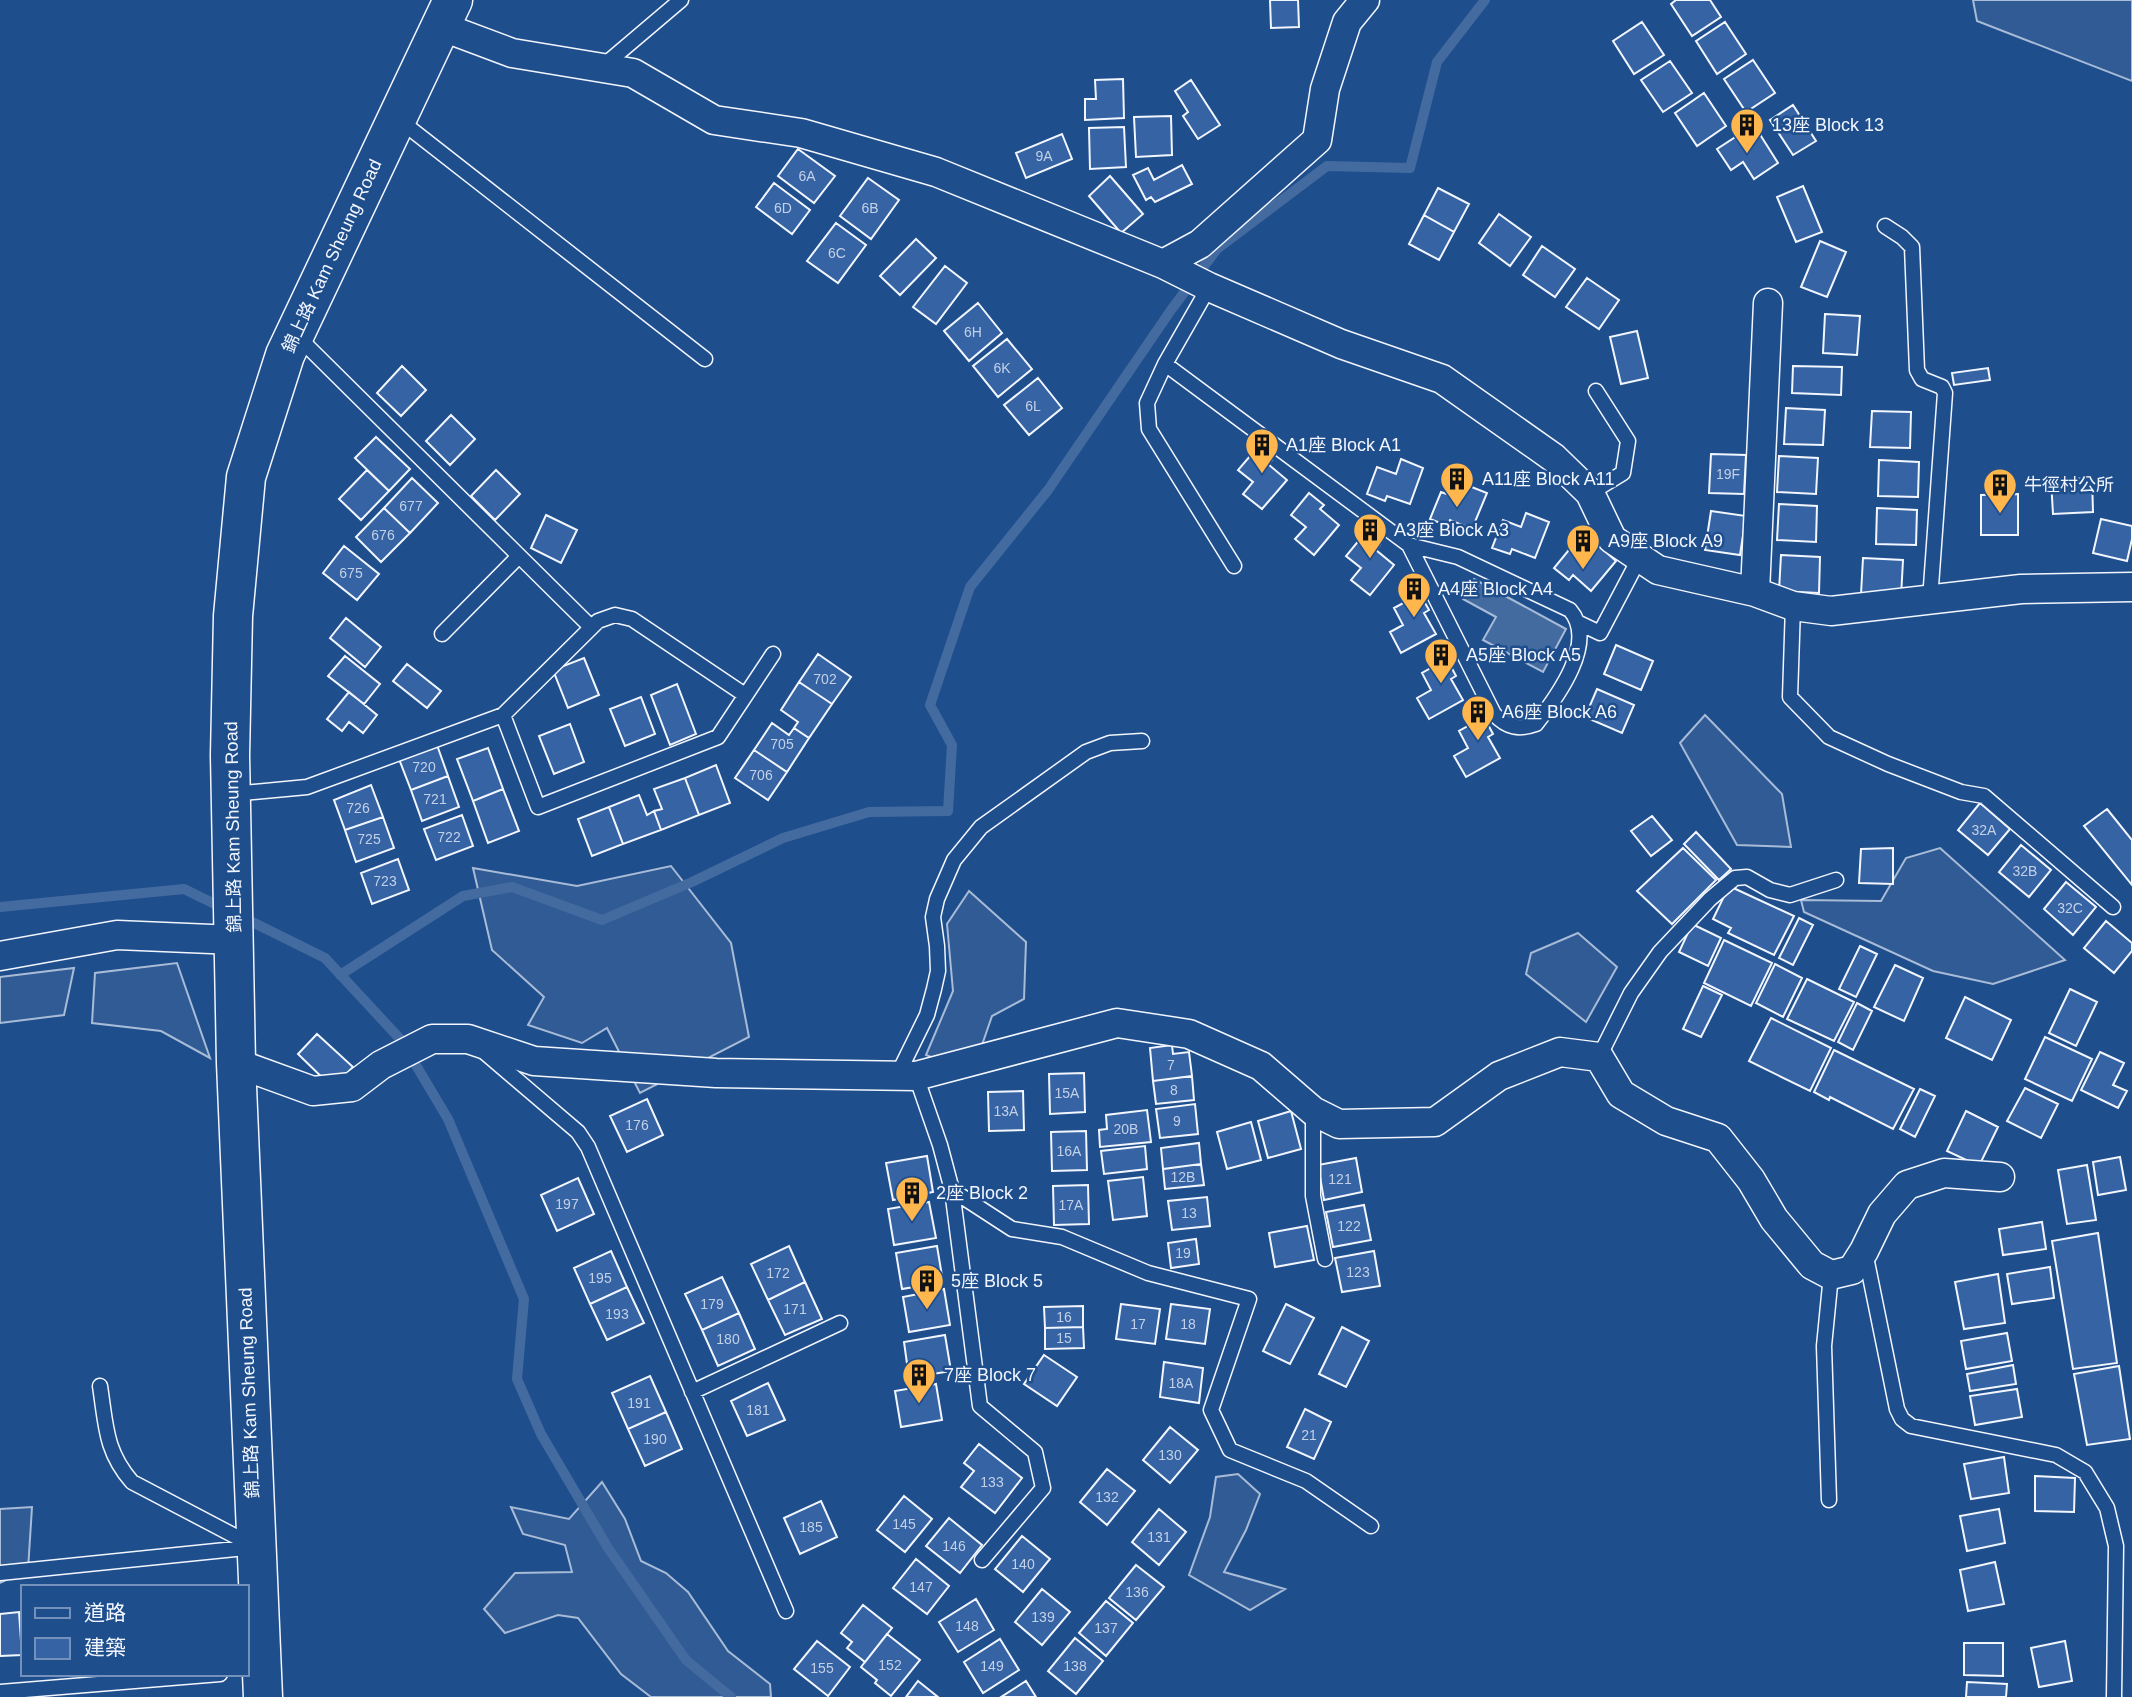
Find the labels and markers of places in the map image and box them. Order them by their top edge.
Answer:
building icon: 13座 Block 13 [1728,106,1766,155]
place label: 13座 Block 13 [1772,115,1884,135]
building icon: A1座 Block A1 [1243,426,1281,475]
place label: A1座 Block A1 [1286,435,1401,455]
building icon: A11座 Block A11 [1438,460,1476,509]
building icon: 牛徑村公所 [1981,466,2019,515]
place label: A11座 Block A11 [1482,469,1614,489]
place label: 牛徑村公所 [2024,475,2114,495]
building icon: A3座 Block A3 [1351,511,1389,560]
place label: A3座 Block A3 [1394,520,1509,540]
building icon: A9座 Block A9 [1564,522,1602,571]
place label: A9座 Block A9 [1608,531,1723,551]
building icon: A4座 Block A4 [1395,570,1433,619]
place label: A4座 Block A4 [1438,579,1553,599]
building icon: A5座 Block A5 [1422,636,1460,685]
place label: A5座 Block A5 [1466,645,1581,665]
building icon: A6座 Block A6 [1459,693,1497,742]
place label: A6座 Block A6 [1502,702,1617,722]
building icon: 2座 Block 2 [893,1174,931,1223]
place label: 2座 Block 2 [936,1183,1028,1203]
building icon: 5座 Block 5 [908,1262,946,1311]
place label: 5座 Block 5 [951,1271,1043,1291]
building icon: 7座 Block 7 [900,1356,938,1405]
place label: 7座 Block 7 [944,1365,1036,1385]

